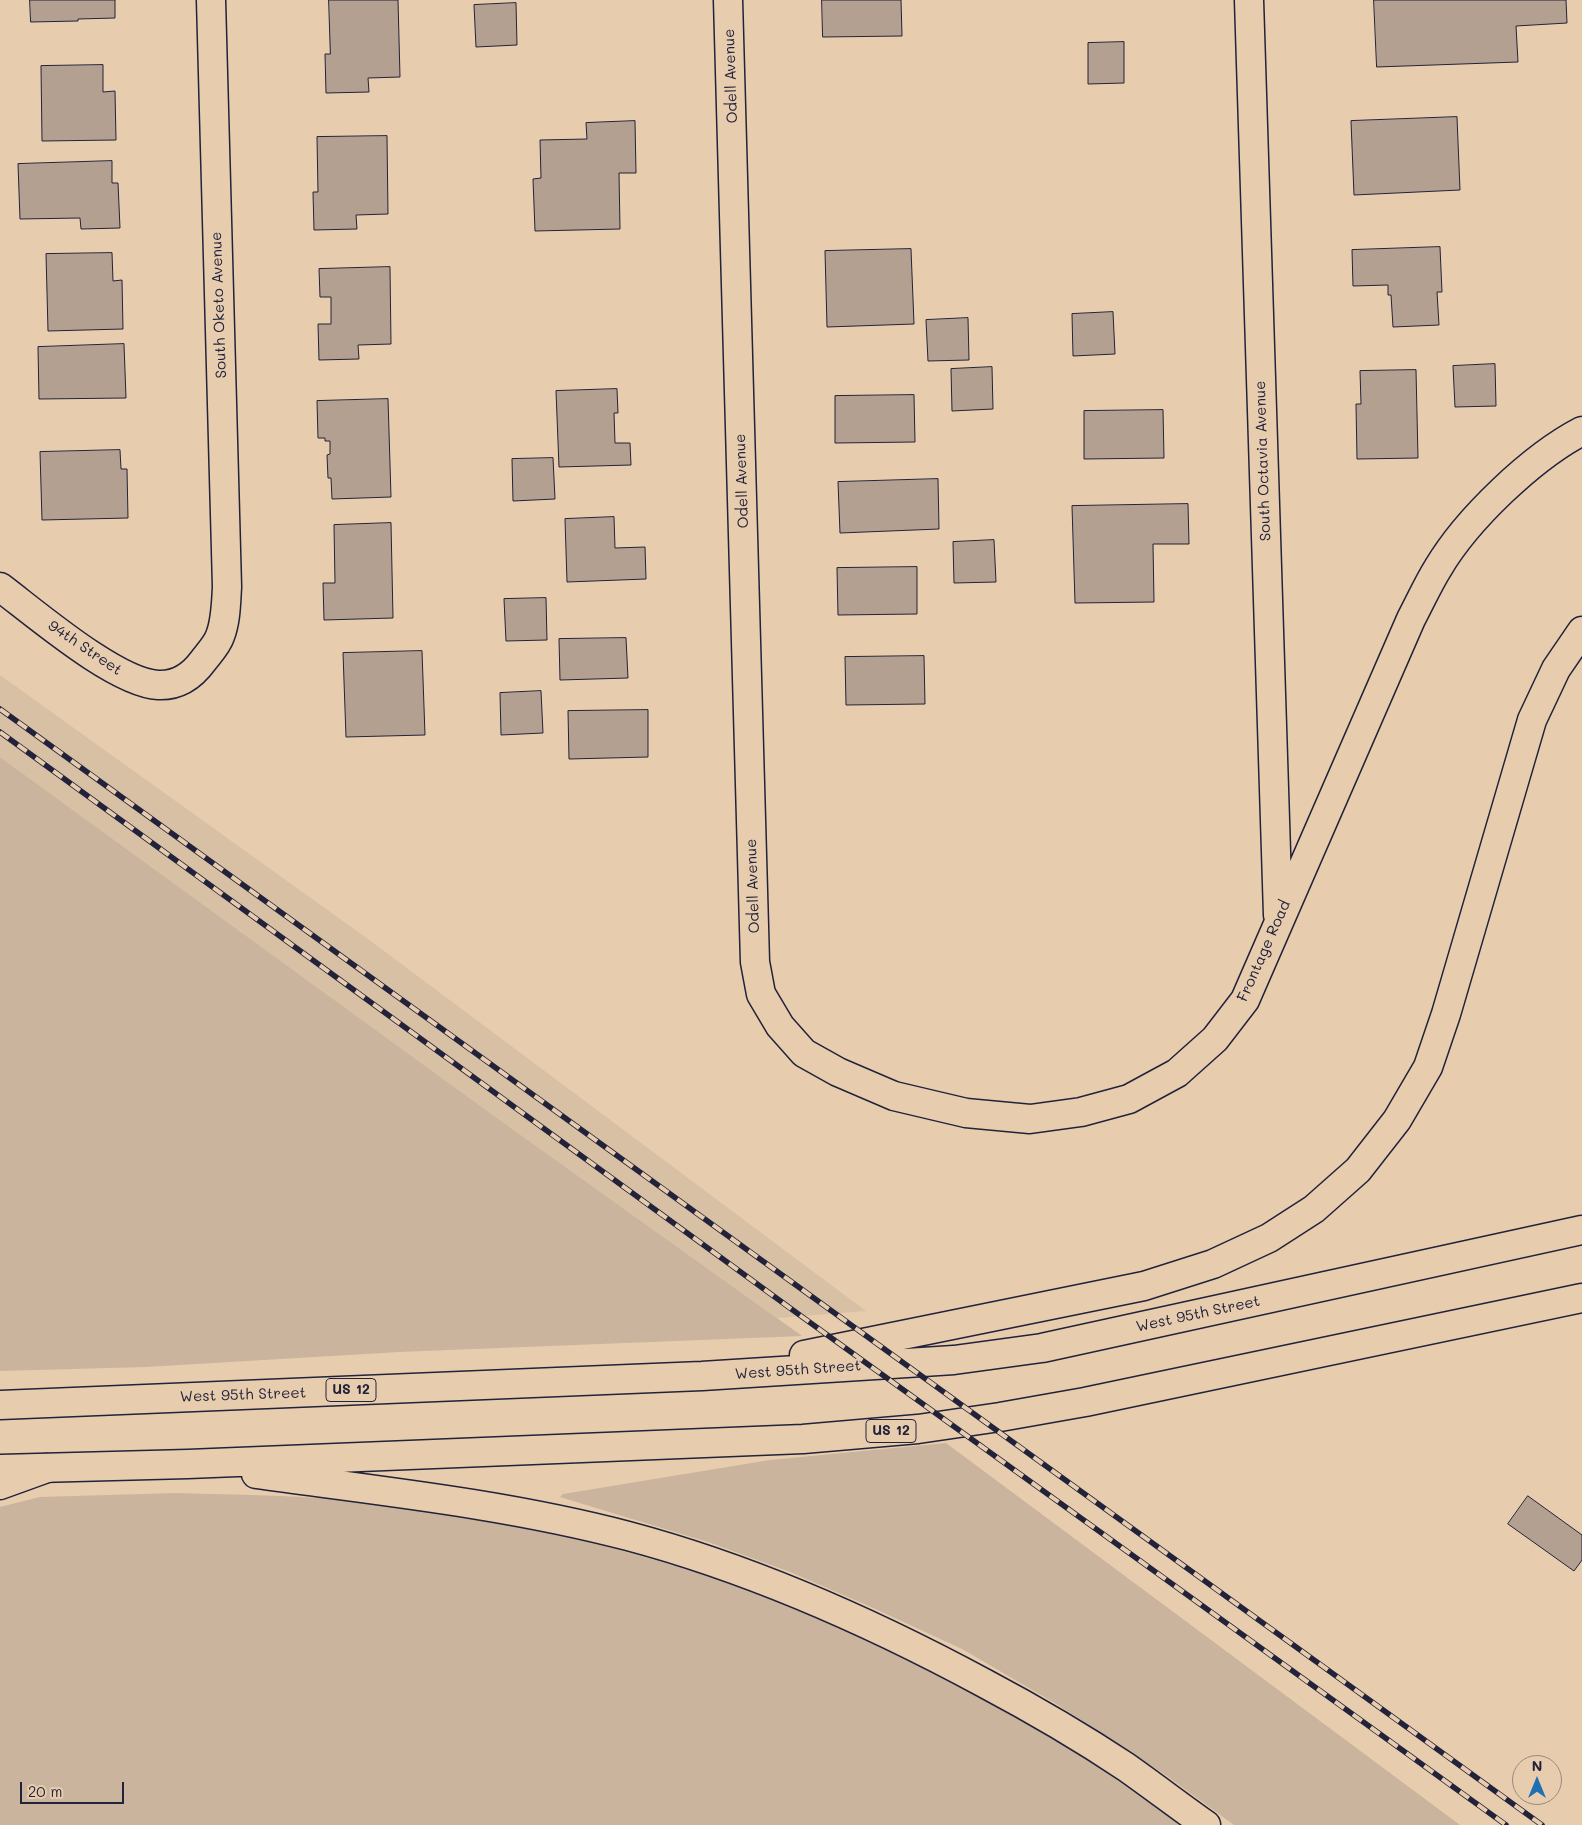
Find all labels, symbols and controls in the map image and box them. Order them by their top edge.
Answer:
street label: Odell Avenue [720,28,742,124]
street label: South Oketo Avenue [207,231,231,379]
street label: South Octavia Avenue [1251,380,1275,542]
street label: Odell Avenue [731,433,753,529]
street label: 94th Street [45,617,125,679]
street label: Odell Avenue [742,838,764,934]
street label: Frontage Road [1234,897,1294,1005]
street label: West 95th Street [1134,1292,1262,1336]
street label: West 95th Street [734,1357,862,1383]
road number: US 12 [326,1378,376,1402]
street label: West 95th Street [180,1384,306,1406]
road number: US 12 [866,1420,916,1442]
north arrow [1512,1755,1562,1805]
text: N [1532,1756,1542,1775]
scale bar [22,1772,126,1804]
text: 20 m [28,1781,62,1801]

